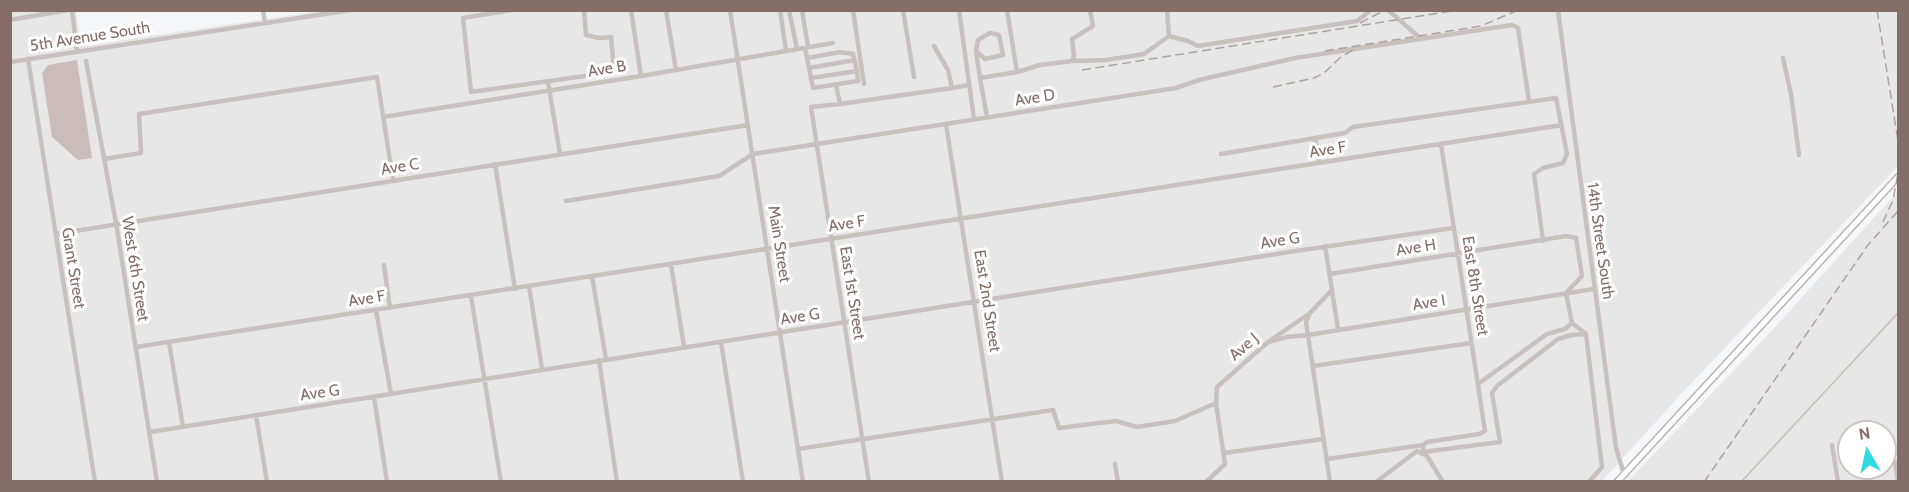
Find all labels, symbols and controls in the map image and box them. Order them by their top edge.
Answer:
street label: 5th Avenue South [29,18,151,56]
street label: Ave B [587,57,627,81]
street label: Ave D [1014,85,1056,111]
street label: Ave F [1308,138,1348,162]
street label: Ave C [379,154,421,180]
street label: 14th Street South [1582,182,1618,300]
street label: Main Street [763,204,795,284]
street label: Ave F [827,212,867,236]
street label: West 6th Street [117,215,153,323]
street label: Grant Street [57,226,89,310]
street label: Ave G [1259,228,1301,254]
street label: Ave H [1395,235,1437,261]
street label: East 8th Street [1458,235,1492,337]
street label: East 1st Street [835,245,869,341]
street label: East 2nd Street [969,249,1005,353]
street label: Ave F [347,287,387,311]
street label: Ave I [1411,291,1447,315]
street label: Ave G [779,304,821,330]
street label: Ave J [1225,329,1263,365]
street label: Ave G [299,381,341,405]
north arrow [1837,420,1897,480]
text: N [1857,423,1871,444]

